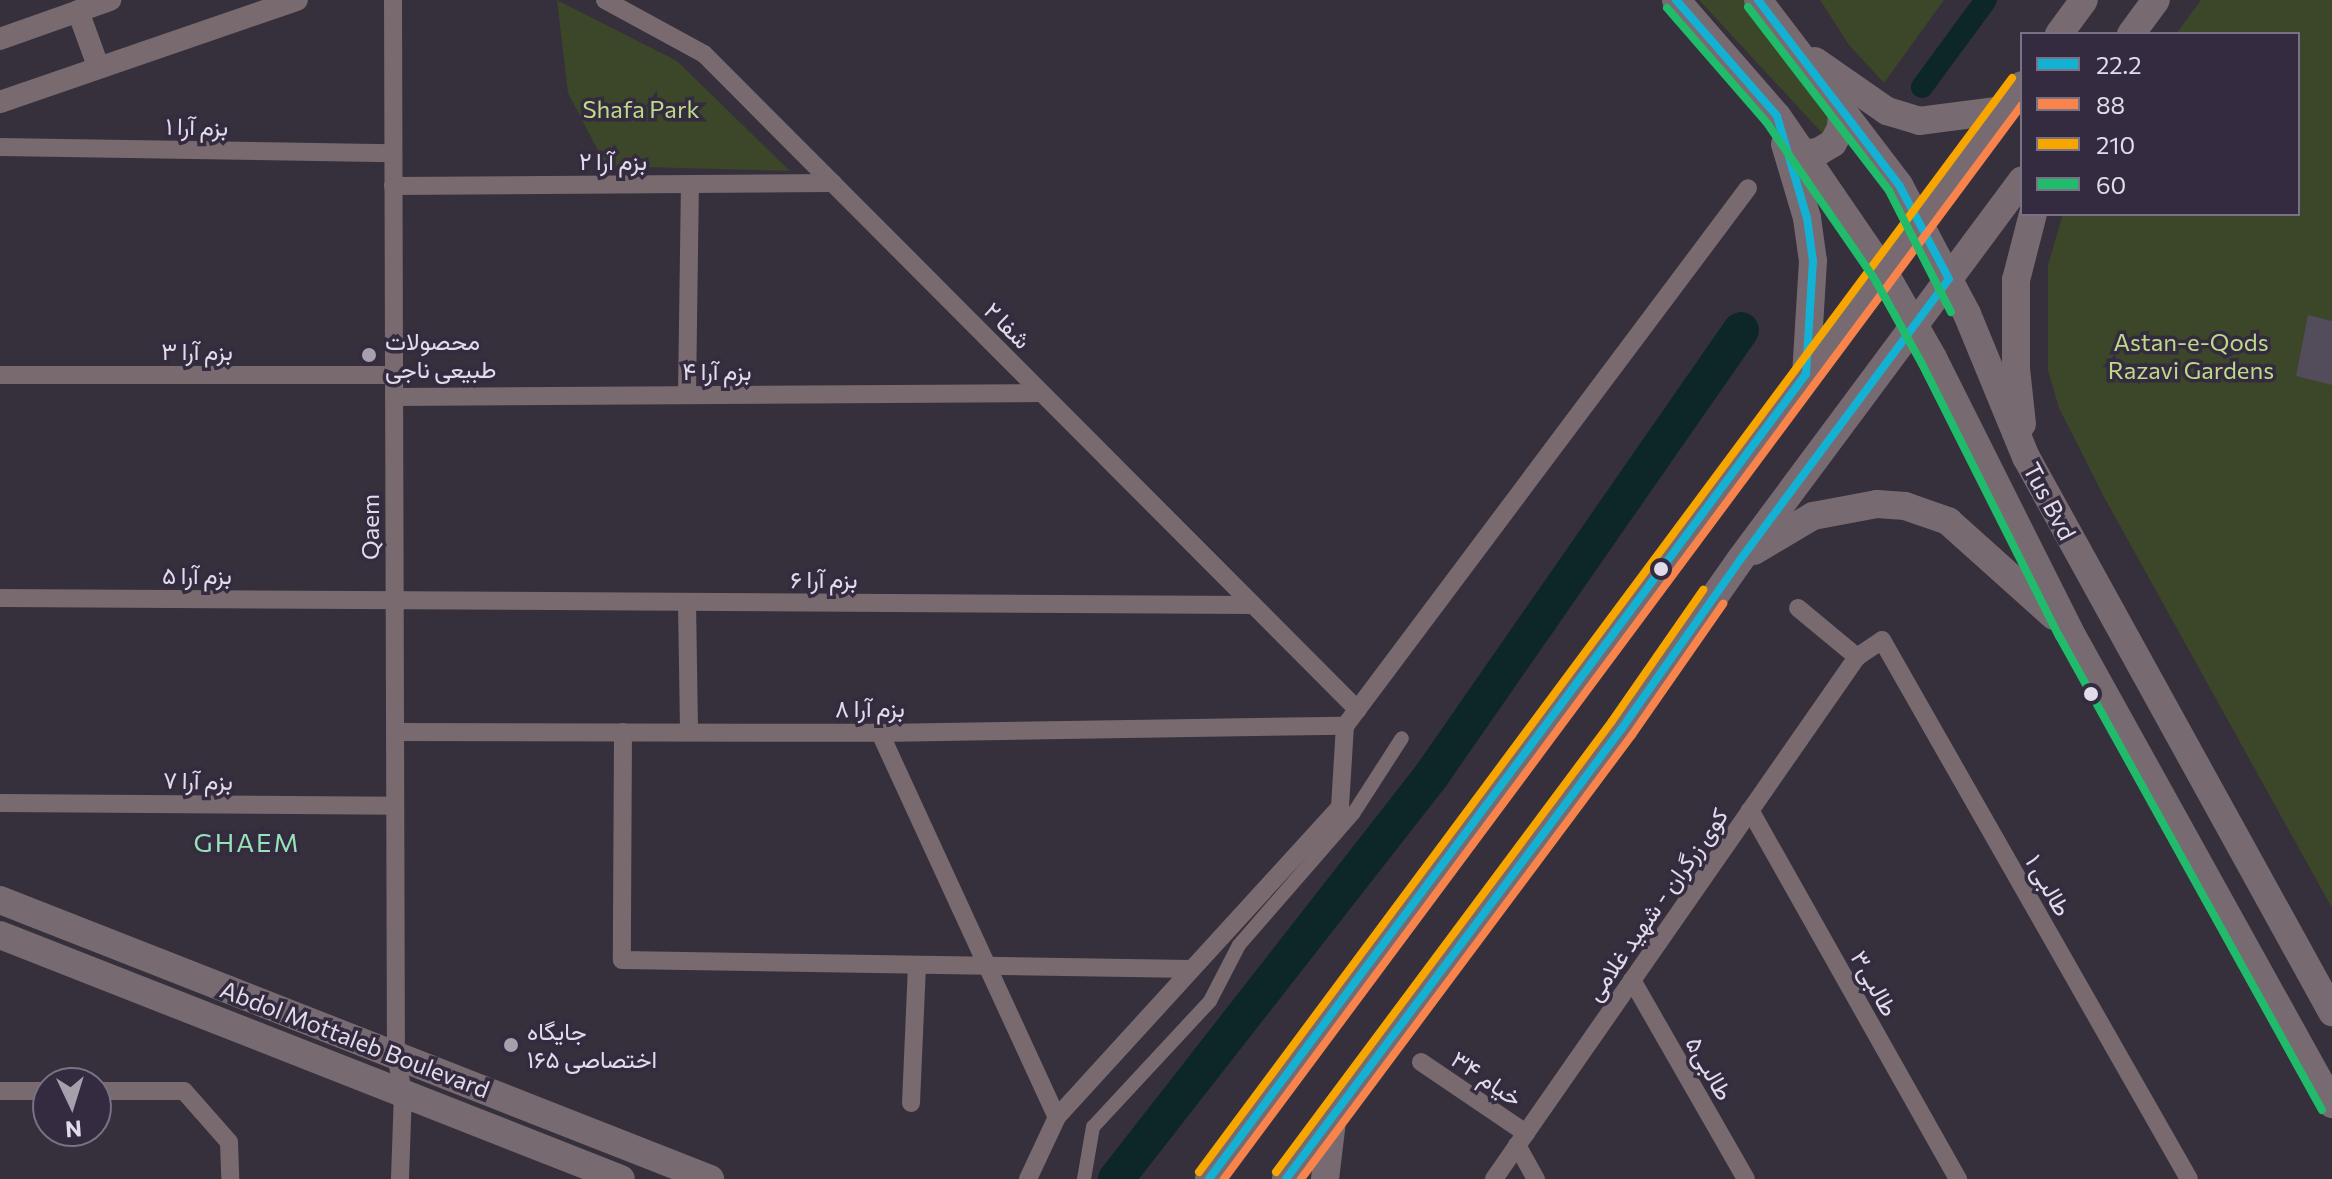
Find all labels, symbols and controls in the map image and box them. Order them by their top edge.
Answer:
legend [2020,32,2300,216]
text: 22.2 [2096,50,2142,79]
text: 88 [2096,90,2125,119]
park label: Shafa Park [583,95,699,123]
street label: بزم آرا ۱ [165,111,229,141]
text: 210 [2096,130,2135,159]
street label: بزم آرا ۲ [579,147,647,175]
text: 60 [2096,170,2126,199]
street label: شفا ۲ [979,296,1037,354]
place label: محصولات طبیعی ناجی [385,327,496,383]
park label: Astan-e-Qods Razavi Gardens [2108,328,2274,384]
street label: بزم آرا ۳ [161,337,233,365]
marker: محصولات طبیعی ناجی [360,346,378,364]
street label: بزم آرا ۴ [682,357,752,385]
street label: Tus Bvd [2018,457,2082,545]
street label: Qaem [356,494,384,560]
street label: بزم آرا ۵ [162,561,232,589]
unlabelled marker [1653,561,1669,577]
street label: بزم آرا ۶ [790,565,858,593]
unlabelled marker [2083,686,2099,702]
street label: بزم آرا ۸ [835,694,905,722]
street label: بزم آرا ۷ [163,765,233,795]
street label: کوی زرگران - شهید غلامی [1579,802,1733,1006]
district label: GHAEM [194,826,300,858]
street label: طالبی ۱ [2020,849,2078,921]
street label: طالبی۳ [1845,945,1905,1021]
street label: Abdol Mottaleb Boulevard [216,974,494,1104]
place label: جایگاه اختصاصی ۱۶۵ [527,1017,657,1073]
street label: طالبی۵ [1680,1031,1740,1105]
marker: جایگاه اختصاصی ۱۶۵ [502,1036,520,1054]
street label: خیام ۳۴ [1446,1044,1528,1112]
north arrow [32,1067,112,1147]
text: N [64,1115,83,1143]

